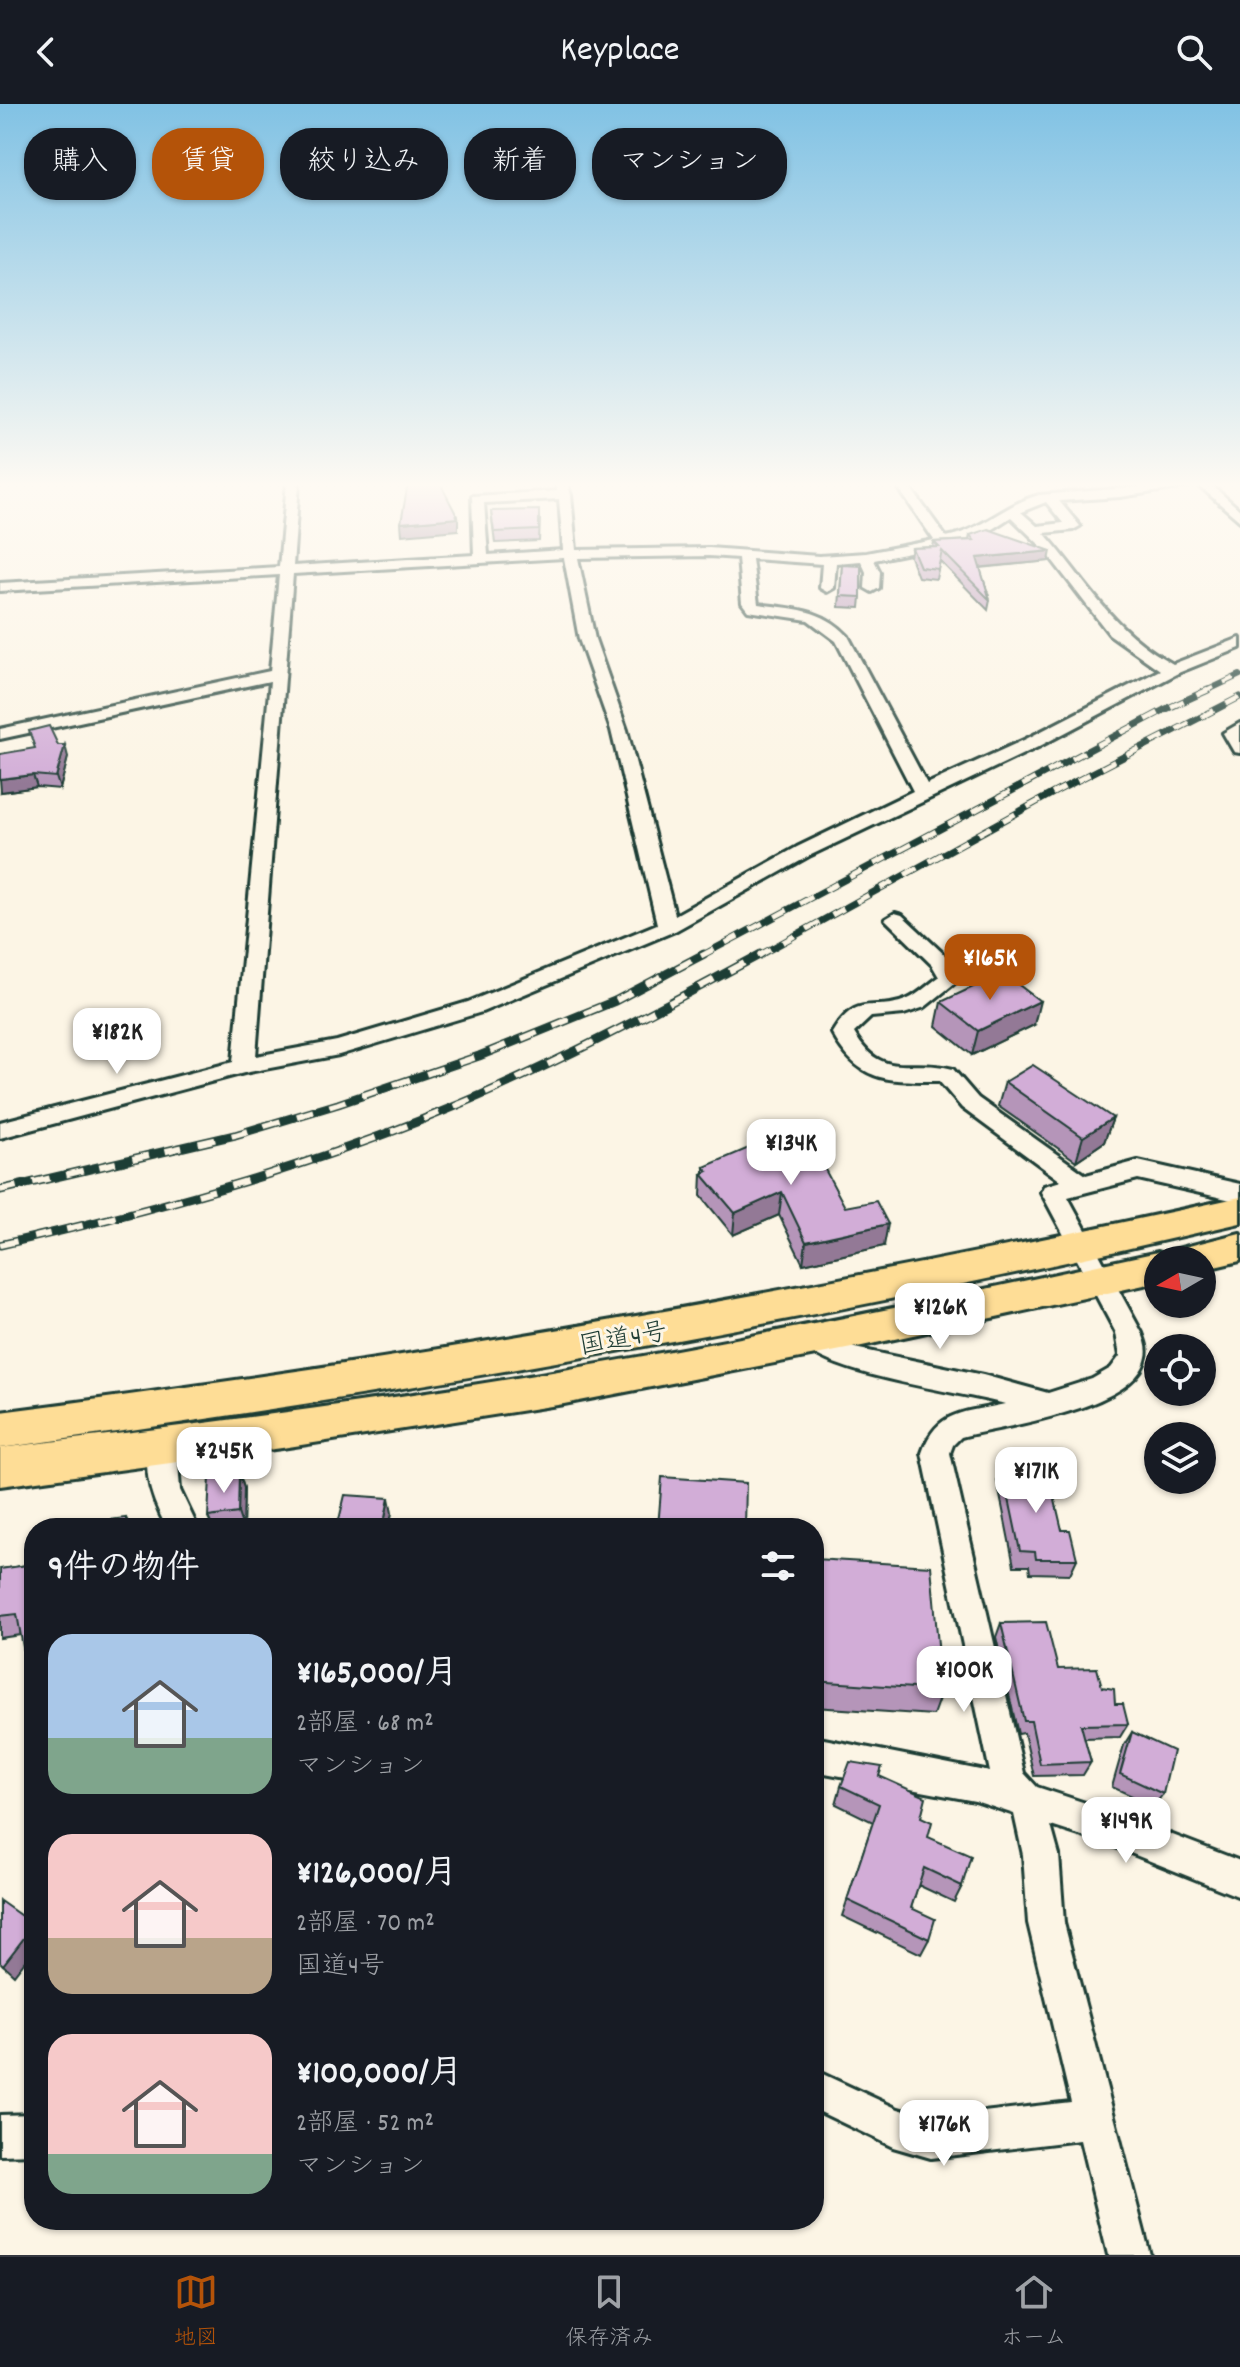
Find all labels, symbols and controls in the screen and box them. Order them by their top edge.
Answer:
text: Keyplace [560,26,680,78]
icon: back [24,30,68,74]
icon: search [1172,30,1216,74]
chip: 購入 [24,128,136,200]
chip: 賃貸 [152,128,264,200]
chip: 絞り込み [280,128,448,200]
chip: 新着 [464,128,576,200]
chip: マンション [592,128,787,200]
pin: ¥165K [934,934,1046,1002]
text: ¥165K [962,941,1018,978]
pin: ¥182K [61,1008,173,1076]
text: ¥182K [91,1015,143,1052]
pin: ¥134K [735,1119,847,1187]
text: ¥134K [765,1126,817,1163]
north arrow [1144,1246,1216,1318]
map controls [1144,1246,1216,1494]
pin: ¥126K [884,1283,996,1351]
text: ¥126K [913,1290,967,1327]
street label: 国道4号 [577,1315,671,1366]
button: locate [1144,1334,1216,1406]
button: layers [1144,1422,1216,1494]
pin: ¥245K [168,1427,280,1495]
text: ¥245K [195,1434,253,1471]
pin: ¥171K [980,1447,1092,1515]
text: ¥171K [1013,1454,1059,1491]
icon: filters [756,1544,800,1588]
text: 9件の物件 [48,1546,200,1595]
pin: ¥100K [908,1646,1020,1714]
text: ¥165,000/月 [296,1651,458,1700]
text: ¥100K [935,1653,993,1690]
icon: home [112,1666,208,1762]
text: 2部屋 · 68 m² [296,1706,434,1743]
text: マンション [296,1749,425,1786]
pin: ¥149K [1070,1797,1182,1865]
text: ¥149K [1100,1804,1153,1841]
text: ¥126,000/月 [296,1851,457,1900]
icon: home [112,1866,208,1962]
text: 2部屋 · 70 m² [296,1906,435,1943]
text: 国道4号 [296,1949,385,1986]
text: ¥100,000/月 [296,2051,463,2100]
icon: home [112,2066,208,2162]
pin: ¥176K [888,2100,1000,2168]
text: 2部屋 · 52 m² [296,2106,434,2143]
text: ¥176K [918,2107,971,2144]
text: マンション [296,2149,425,2186]
tab: 地図 [174,2270,218,2355]
tab: 保存済み [565,2270,653,2355]
tab: ホーム [1001,2270,1066,2355]

